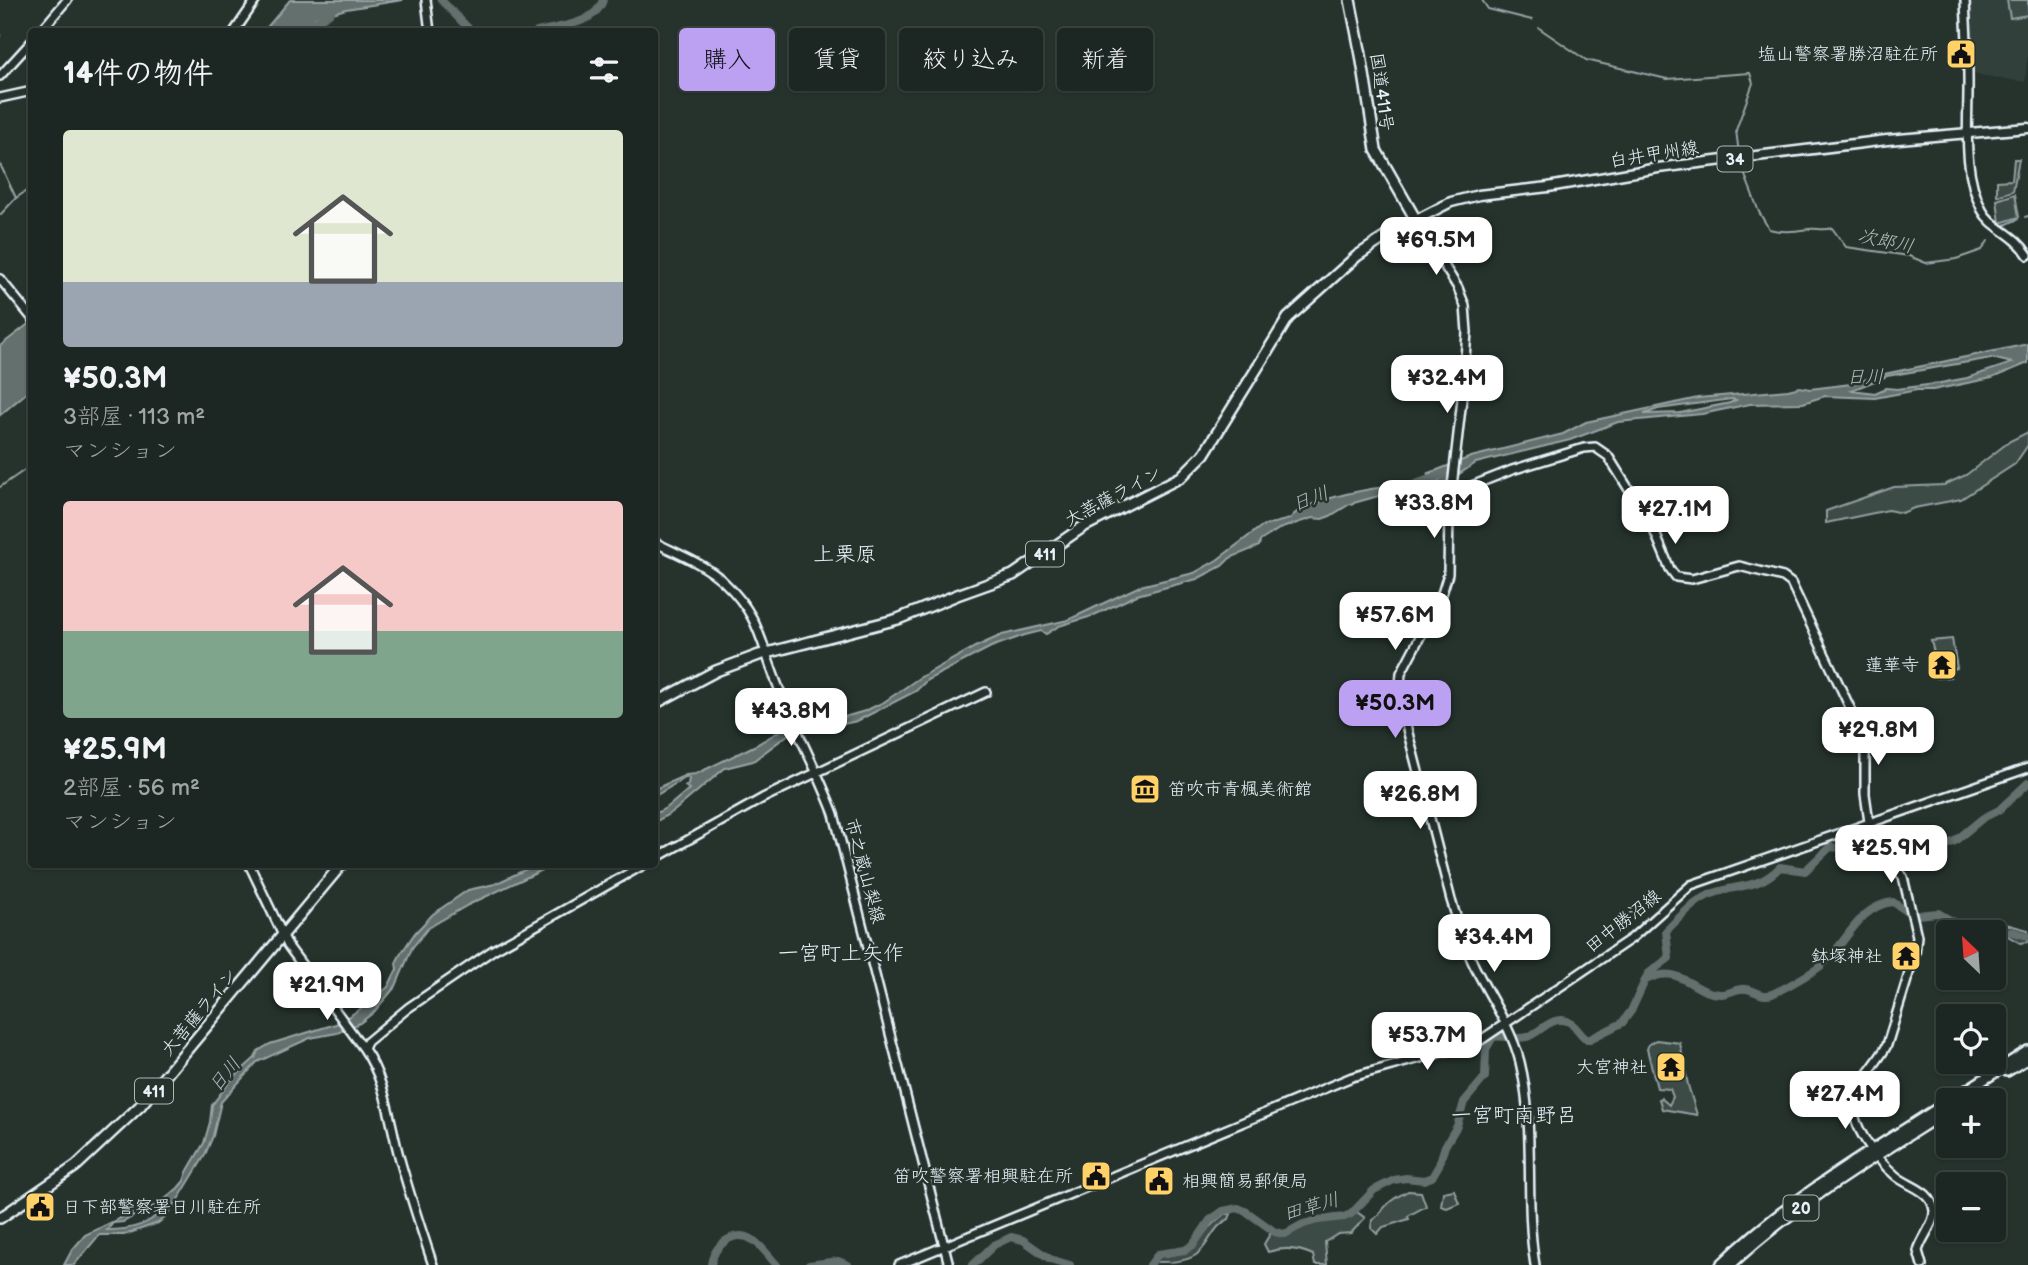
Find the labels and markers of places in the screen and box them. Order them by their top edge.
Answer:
public building icon: 塩山警察署勝沼駐在所 [1944,37,1978,71]
place label: 塩山警察署勝沼駐在所 [1758,44,1938,65]
pin: ¥69.5M [1379,218,1493,277]
pin: ¥32.4M [1390,356,1504,415]
pin: ¥33.8M [1377,480,1491,540]
pin: ¥27.1M [1618,486,1732,546]
pin: ¥57.6M [1338,592,1452,652]
temple icon: 蓮華寺 [1925,648,1959,682]
place label: 蓮華寺 [1865,655,1919,676]
pin: ¥50.3M [1338,680,1452,740]
pin: ¥43.8M [734,688,848,748]
pin: ¥29.8M [1821,708,1935,767]
museum icon: 笛吹市青楓美術館 [1128,772,1162,806]
pin: ¥26.8M [1363,772,1477,831]
place label: 笛吹市青楓美術館 [1168,779,1312,800]
pin: ¥25.9M [1834,826,1948,885]
pin: ¥34.4M [1437,914,1551,974]
temple icon: 鉢塚神社 [1889,939,1923,973]
place label: 鉢塚神社 [1811,946,1883,967]
pin: ¥21.9M [270,962,384,1022]
pin: ¥53.7M [1370,1012,1484,1072]
temple icon: 大宮神社 [1654,1050,1688,1084]
place label: 大宮神社 [1576,1057,1648,1078]
pin: ¥27.4M [1788,1072,1902,1131]
public building icon: 笛吹警察署相興駐在所 [1079,1159,1113,1193]
public building icon: 相興簡易郵便局 [1142,1164,1176,1198]
place label: 笛吹警察署相興駐在所 [893,1166,1073,1187]
place label: 相興簡易郵便局 [1182,1171,1308,1192]
public building icon: 日下部警察署日川駐在所 [23,1190,57,1224]
place label: 日下部警察署日川駐在所 [63,1197,261,1218]

